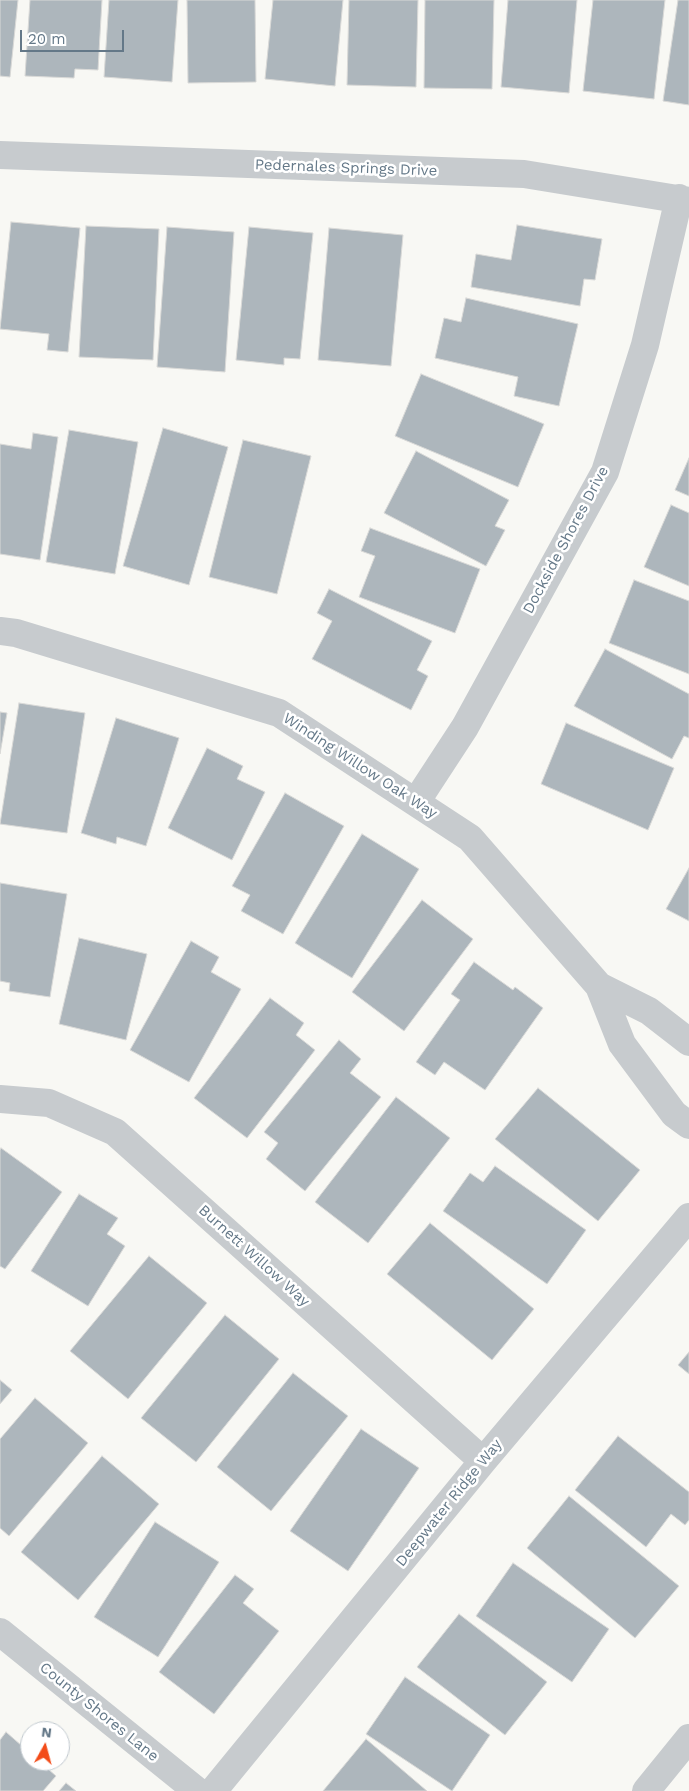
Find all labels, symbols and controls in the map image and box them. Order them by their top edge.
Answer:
scale bar [22,20,126,52]
text: 20 m [28,30,66,48]
street label: Pedernales Springs Drive [254,156,438,180]
street label: Dockside Shores Drive [519,463,613,617]
street label: Winding Willow Oak Way [279,709,441,823]
street label: Burnett Willow Way [195,1201,313,1311]
street label: Deepwater Ridge Way [392,1436,506,1570]
street label: County Shores Lane [36,1659,162,1765]
north arrow [20,1721,70,1771]
text: N [41,1724,53,1741]

